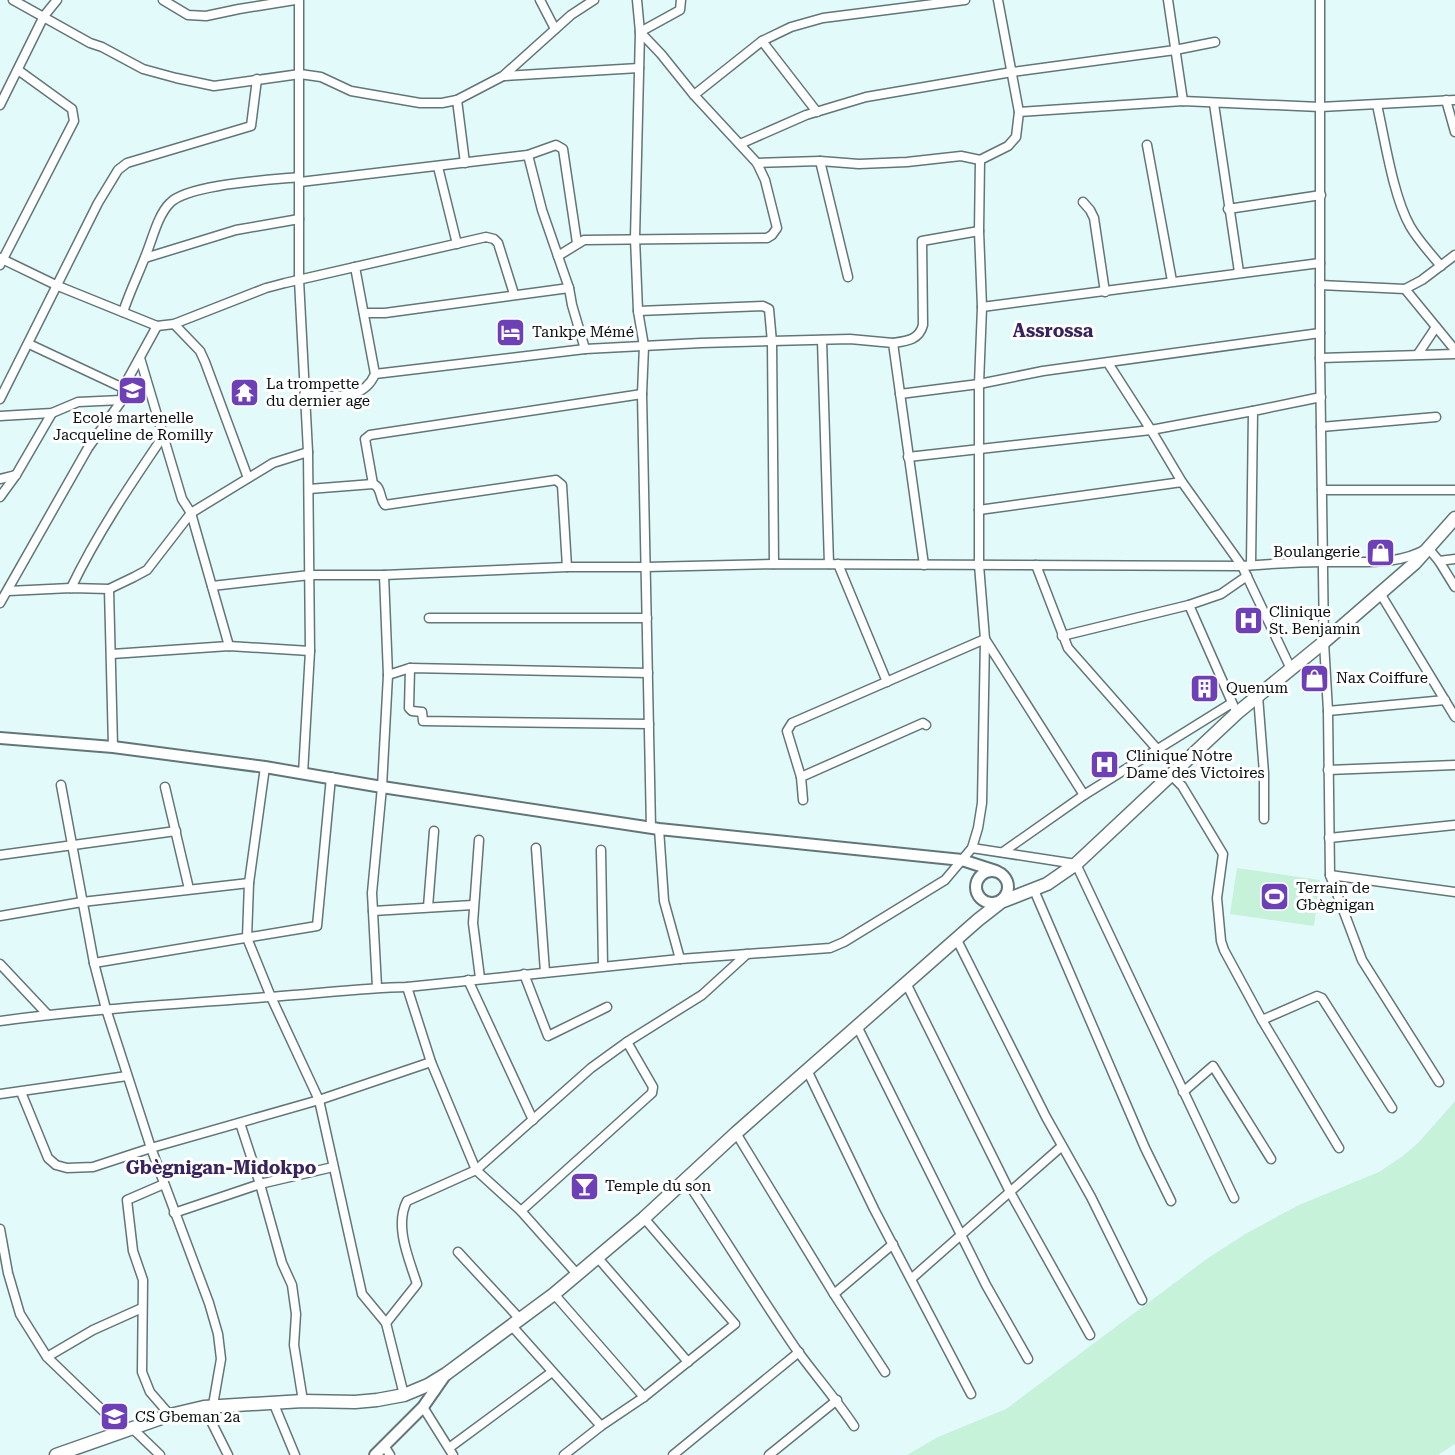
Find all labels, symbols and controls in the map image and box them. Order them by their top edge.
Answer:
hotel icon: Tankpe Mémé [495,316,527,348]
district label: Assrossa [1013,320,1094,341]
place label: Tankpe Mémé [532,323,634,341]
school or university icon: Ecole martenelle Jacqueline de Romilly [117,375,149,407]
place label: La trompette du dernier age [266,375,370,410]
temple icon: La trompette du dernier age [229,377,261,409]
place label: Ecole martenelle Jacqueline de Romilly [53,409,213,444]
shop icon: Boulangerie [1365,536,1397,568]
place label: Boulangerie [1273,543,1360,561]
place label: Clinique St. Benjamin [1269,603,1361,638]
hospital icon: Clinique St. Benjamin [1232,605,1264,637]
shop icon: Nax Coiffure [1299,662,1331,694]
place label: Nax Coiffure [1336,669,1428,687]
building icon: Quenum [1189,672,1221,704]
place label: Quenum [1226,679,1288,697]
place label: Clinique Notre Dame des Victoires [1126,747,1265,782]
hospital icon: Clinique Notre Dame des Victoires [1089,749,1121,781]
place label: Terrain de Gbègnigan [1296,879,1375,914]
sports icon: Terrain de Gbègnigan [1259,881,1291,913]
district label: Gbègnigan-Midokpo [126,1157,317,1178]
bar icon: Temple du son [568,1170,600,1202]
place label: Temple du son [605,1177,711,1195]
school or university icon: CS Gbeman 2a [98,1401,130,1433]
place label: CS Gbeman 2a [135,1408,240,1426]

